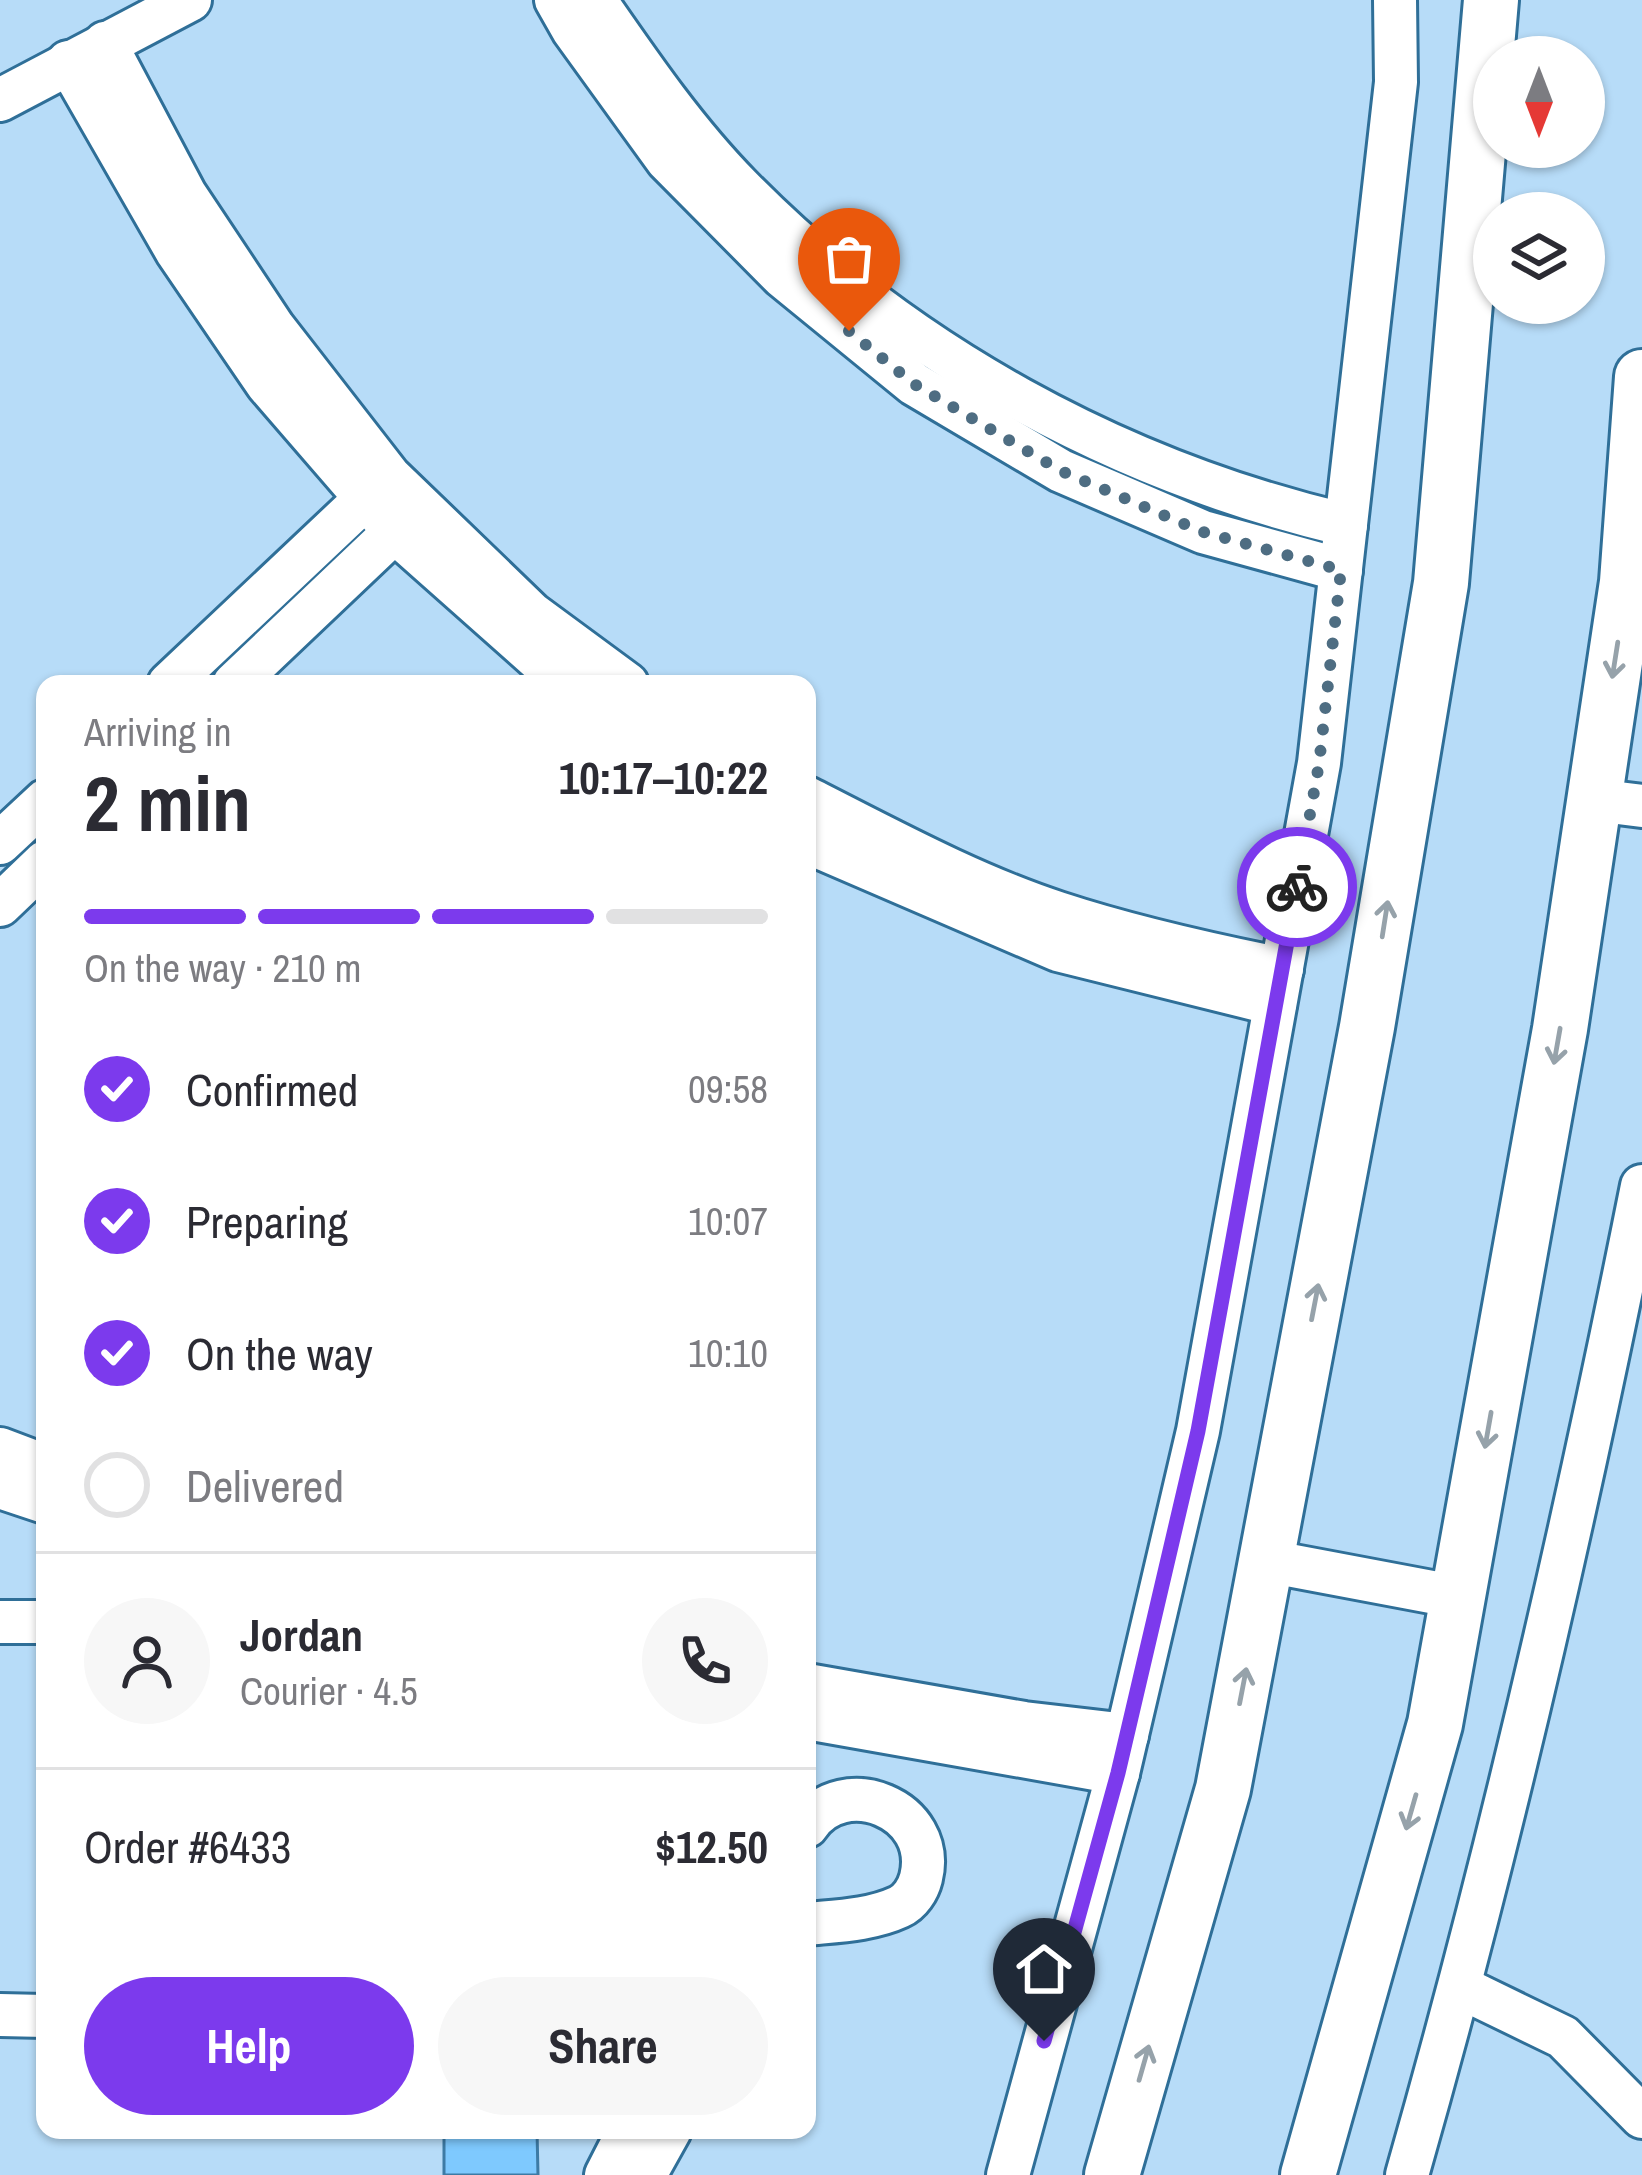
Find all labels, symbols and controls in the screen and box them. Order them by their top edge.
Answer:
north arrow [1473,36,1605,168]
map controls [1473,36,1605,324]
button: layers [1473,192,1605,324]
pin [798,208,900,331]
icon: bag [816,226,882,292]
one-way arrow [1603,640,1626,679]
text: Arriving in [84,706,232,758]
text: 10:17–10:22 [559,747,768,808]
text: 2 min [84,750,251,855]
courier [1237,827,1357,947]
icon: bike [1264,854,1330,920]
one-way arrow [1375,900,1398,939]
text: On the way · 210 m [84,942,361,994]
one-way arrow [1545,1026,1567,1065]
icon: check [84,1056,150,1122]
text: Confirmed [186,1059,358,1120]
text: 09:58 [688,1063,768,1115]
icon: check [84,1188,150,1254]
text: Preparing [186,1191,348,1252]
text: 10:07 [688,1195,768,1247]
one-way arrow [1305,1284,1328,1323]
icon: check [84,1320,150,1386]
text: On the way [186,1323,373,1384]
text: 10:10 [688,1327,768,1379]
one-way arrow [1476,1409,1499,1448]
text: Delivered [186,1455,344,1516]
button: person [84,1598,210,1724]
button: phone [642,1598,768,1724]
text: Jordan [240,1604,363,1665]
text: Courier · 4.5 [240,1665,418,1717]
one-way arrow [1233,1667,1255,1706]
one-way arrow [1398,1792,1420,1830]
text: Order #6433 [84,1816,291,1877]
text: $12.50 [655,1816,768,1877]
pin [993,1918,1095,2041]
icon: home [1011,1936,1077,2002]
button: Help [84,1977,414,2115]
button: Share [438,1977,768,2115]
one-way arrow [1134,2044,1156,2082]

